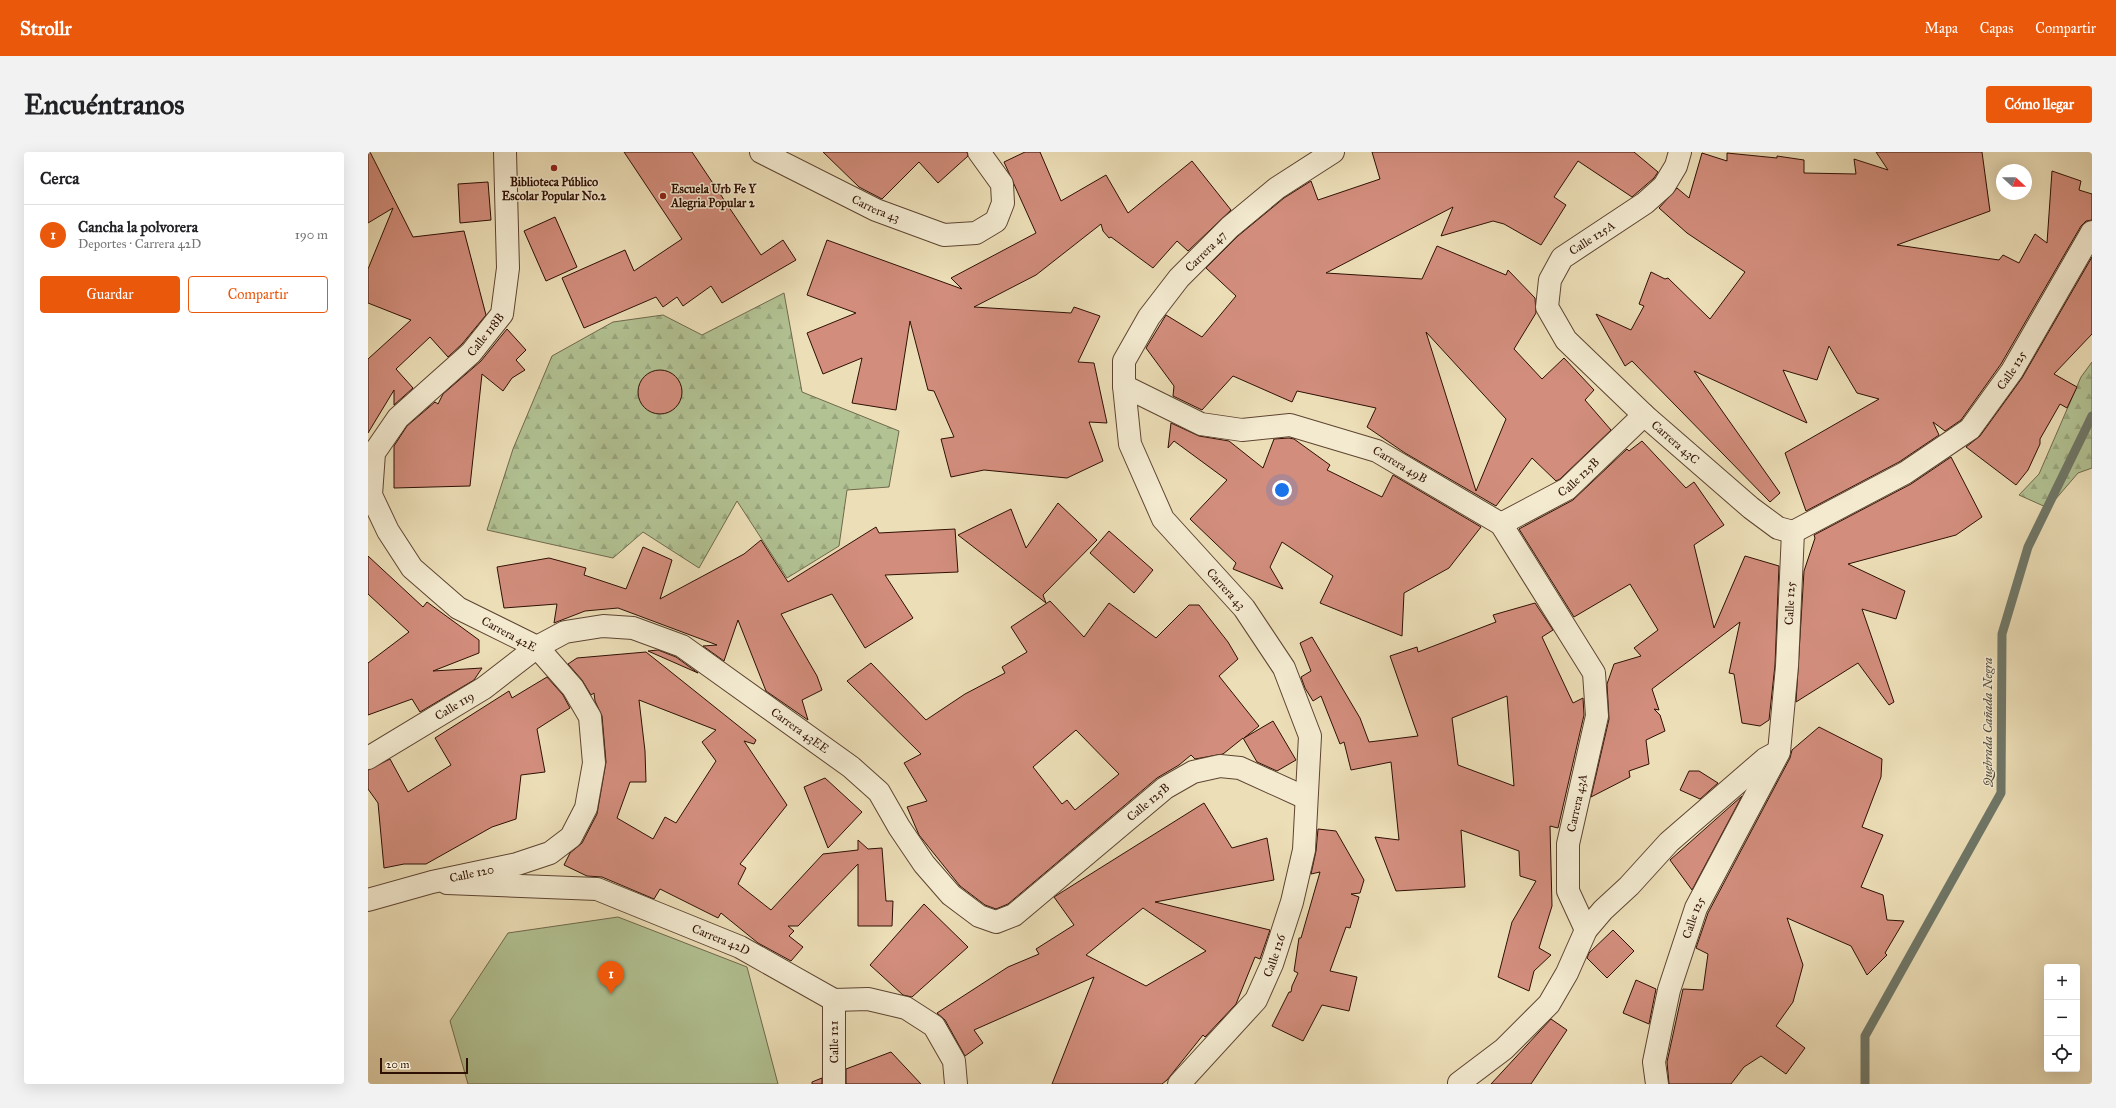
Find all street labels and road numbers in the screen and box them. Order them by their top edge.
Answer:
street label: Carrera 43 [849,192,902,225]
street label: Calle 125A [1567,218,1617,258]
street label: Carrera 47 [1182,228,1229,275]
street label: Calle 118B [464,310,507,359]
street label: Calle 125 [1994,348,2029,392]
street label: Carrera 43C [1648,418,1702,467]
street label: Carrera 49B [1370,443,1430,486]
street label: Calle 125B [1555,455,1602,500]
street label: Carrera 43 [1204,565,1248,613]
street label: Calle 125 [1782,581,1798,625]
street label: Carrera 42E [479,614,539,655]
street label: Calle 119 [432,689,477,723]
street label: Carrera 43EE [768,705,832,756]
street label: Carrera 43A [1564,773,1590,833]
street label: Calle 125B [1124,780,1172,824]
street label: Calle 120 [448,862,495,885]
street label: Calle 125 [1679,894,1708,940]
street label: Carrera 42D [690,921,752,958]
street label: Calle 126 [1260,932,1288,979]
street label: Calle 121 [827,1020,841,1063]

